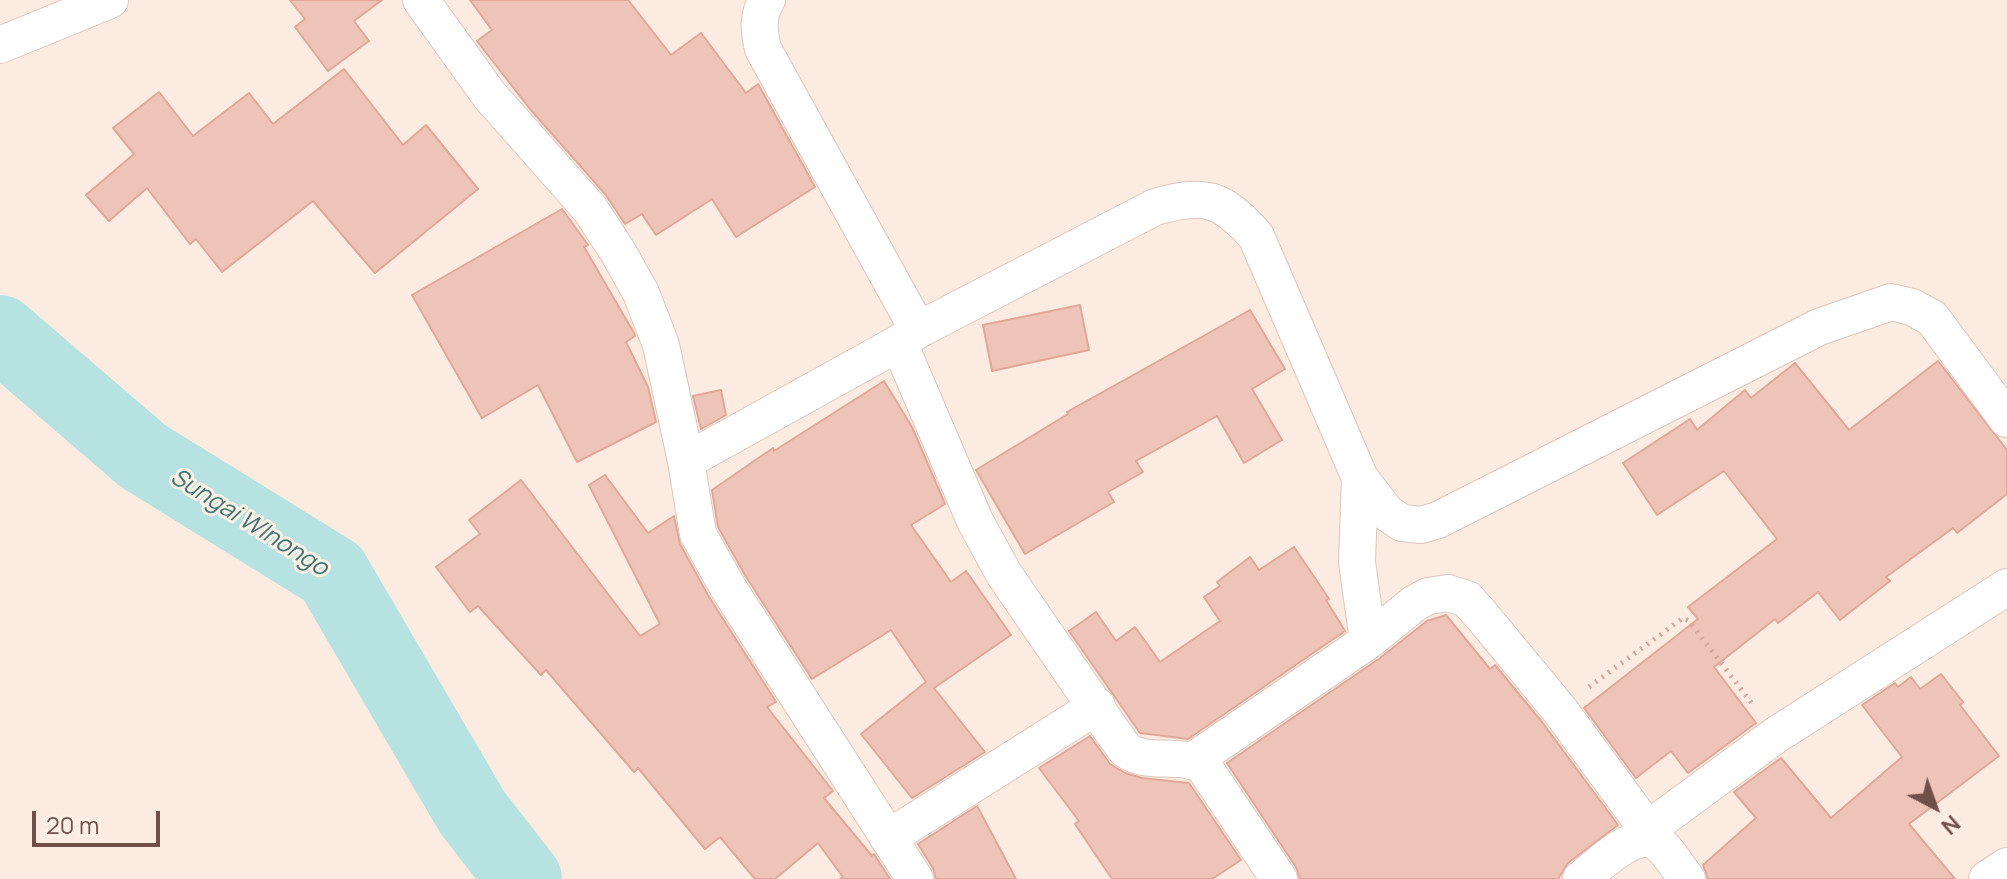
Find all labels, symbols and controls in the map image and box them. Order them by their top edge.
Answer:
water label: Sungai WInongo [165,463,333,583]
north arrow [1895,767,1975,847]
scale bar [36,795,164,845]
text: 20 m [46,808,99,841]
text: N [1935,809,1967,842]

